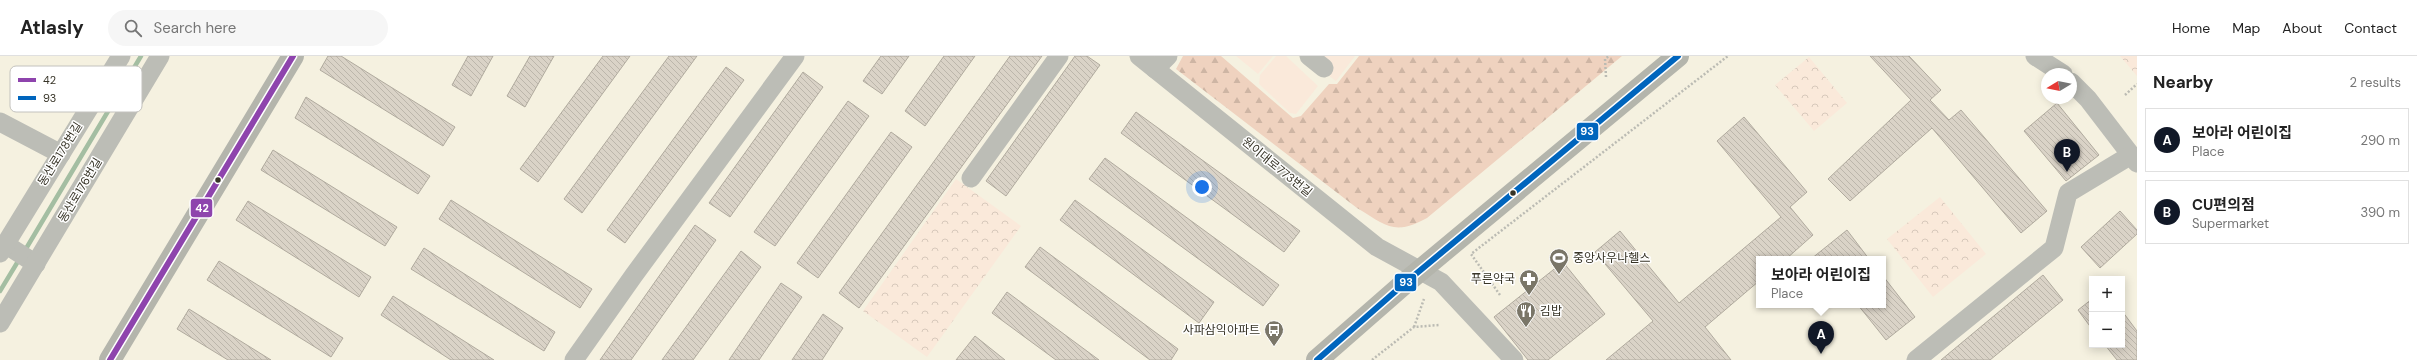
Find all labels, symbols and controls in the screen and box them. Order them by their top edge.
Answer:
search box [108,10,388,46]
text: Atlasly [20,15,84,40]
icon: search [122,17,144,39]
text: Search here [154,18,236,38]
text: Home [2172,19,2210,37]
text: Map [2232,19,2260,37]
text: About [2282,19,2322,37]
text: Contact [2344,19,2397,37]
legend [10,66,142,112]
north arrow [2041,68,2077,104]
text: Nearby [2153,71,2213,93]
text: 42 [43,73,56,87]
text: 2 results [2350,74,2401,91]
text: 93 [43,91,56,105]
street label: 동산로178번길 [34,119,86,189]
line badge: 93 [1576,122,1599,141]
text: 보아라 어린이집 [2192,123,2292,143]
text: 93 [1580,124,1594,138]
text: A [2162,132,2172,149]
text: 290 m [2361,132,2400,149]
street label: 원이대로773번길 [1239,134,1315,200]
pin: B [2054,139,2080,172]
text: Place [2192,143,2224,160]
street label: 동산로176번길 [54,155,106,225]
unlabelled marker [213,175,223,185]
your location [1192,177,1212,197]
unlabelled marker [1508,188,1518,198]
text: CU편의점 [2192,195,2255,215]
line badge: 42 [190,198,213,218]
text: 42 [195,201,209,215]
text: B [2163,204,2171,221]
text: 390 m [2361,204,2400,221]
text: Supermarket [2192,215,2269,232]
sports icon: 중앙사우나헬스 [1548,247,1570,275]
place label: 중앙사우나헬스 [1573,250,1650,266]
popup [1756,256,1886,308]
text: 보아라 어린이집 [1771,265,1871,285]
pharmacy icon: 푸른약국 [1518,268,1540,296]
place label: 푸른약국 [1471,271,1515,287]
line badge: 93 [1394,273,1417,292]
text: 93 [1399,275,1413,289]
map controls [2089,276,2125,348]
button: + [2089,276,2125,312]
text: Place [1771,285,1803,302]
restaurant icon: 김밥 [1515,300,1537,328]
place label: 김밥 [1540,303,1562,319]
button: − [2089,312,2125,348]
bus stop icon: 사파삼익아파트 [1263,319,1285,347]
pin: A [1808,321,1834,354]
place label: 사파삼익아파트 [1183,322,1260,338]

